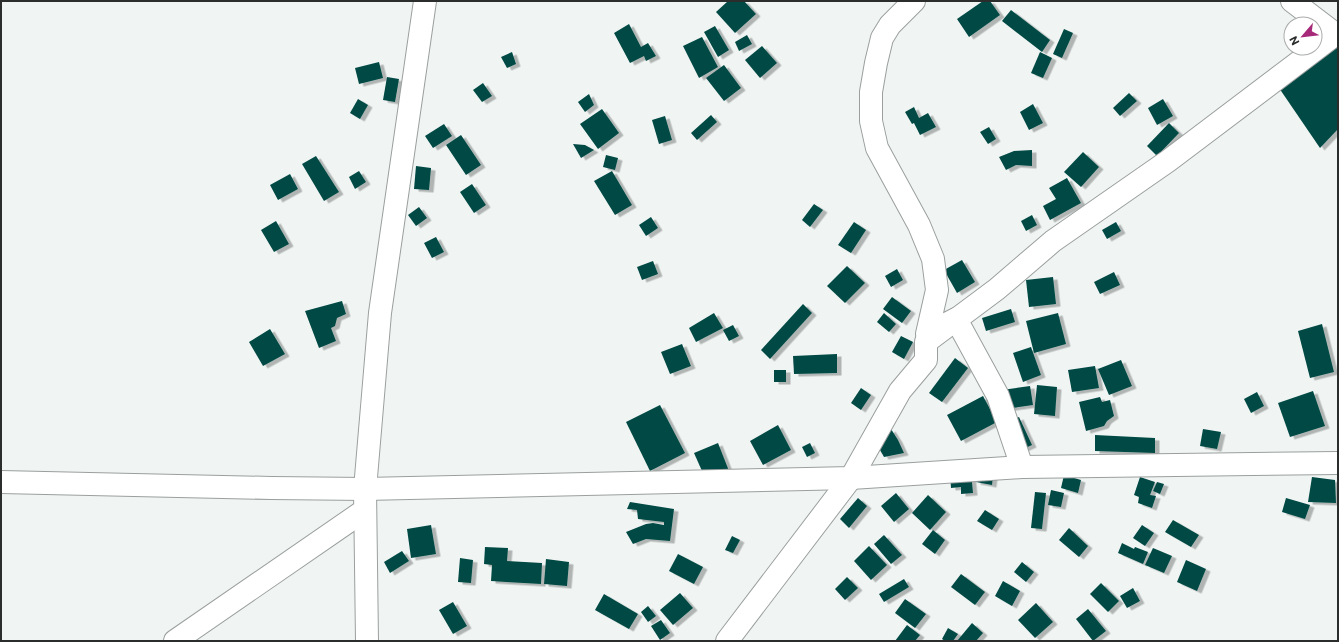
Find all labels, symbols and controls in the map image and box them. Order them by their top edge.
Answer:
north arrow [1283,16,1323,56]
text: N [1286,34,1301,48]

